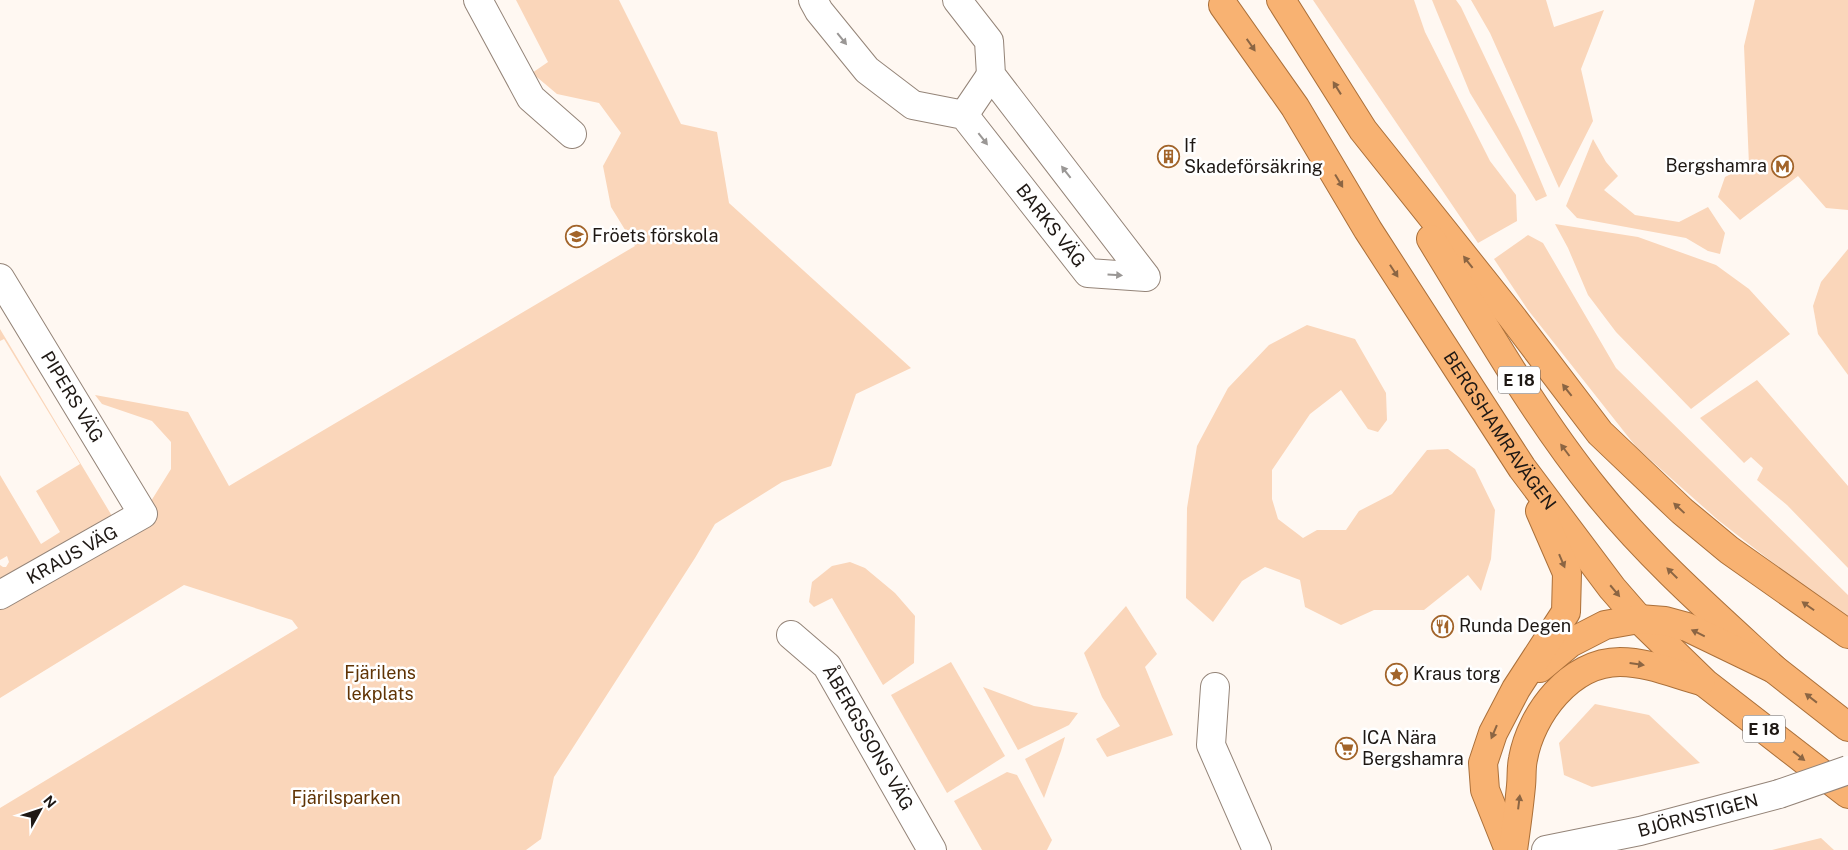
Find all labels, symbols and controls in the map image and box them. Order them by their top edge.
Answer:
one-way arrow [837,32,848,45]
one-way arrow [1246,38,1256,52]
one-way arrow [1332,82,1341,95]
one-way arrow [978,132,989,145]
place label: If Skadeförsäkring [1184,135,1323,177]
building icon: If Skadeförsäkring [1156,144,1180,168]
metro station icon: Bergshamra [1771,154,1795,178]
place label: Bergshamra [1665,155,1767,176]
one-way arrow [1061,165,1071,179]
one-way arrow [1335,175,1344,188]
street label: BARKS VÄG [1012,179,1090,271]
school or university icon: Fröets förskola [564,224,588,248]
place label: Fröets förskola [592,225,718,246]
one-way arrow [1462,255,1473,268]
one-way arrow [1390,264,1399,277]
one-way arrow [1108,271,1124,279]
street label: PIPERS VÄG [37,347,108,446]
street label: BERGSHAMRAVÄGEN [1439,347,1561,514]
road number: E 18 [1498,366,1540,394]
one-way arrow [1562,384,1573,397]
one-way arrow [1560,444,1571,457]
one-way arrow [1673,502,1685,514]
street label: KRAUS VÄG [22,520,121,588]
one-way arrow [1558,554,1566,568]
one-way arrow [1666,567,1678,579]
one-way arrow [1609,584,1620,597]
one-way arrow [1801,601,1815,611]
restaurant icon: Runda Degen [1431,614,1455,638]
place label: Runda Degen [1459,615,1571,636]
one-way arrow [1691,629,1705,637]
street label: ÅBERGSSONS VÄG [819,660,918,814]
one-way arrow [1630,660,1646,668]
park label: Fjärilens lekplats [344,662,416,704]
place icon: Kraus torg [1385,662,1409,686]
place label: Kraus torg [1413,663,1501,684]
one-way arrow [1805,693,1818,704]
road number: E 18 [1743,716,1785,742]
one-way arrow [1490,725,1498,740]
place label: ICA Nära Bergshamra [1362,727,1464,769]
supermarket icon: ICA Nära Bergshamra [1334,736,1358,760]
one-way arrow [1792,750,1805,761]
north arrow [15,785,65,835]
park label: Fjärilsparken [291,787,401,808]
street label: BJÖRNSTIGEN [1635,789,1760,841]
text: N [40,792,60,811]
one-way arrow [1515,793,1523,809]

